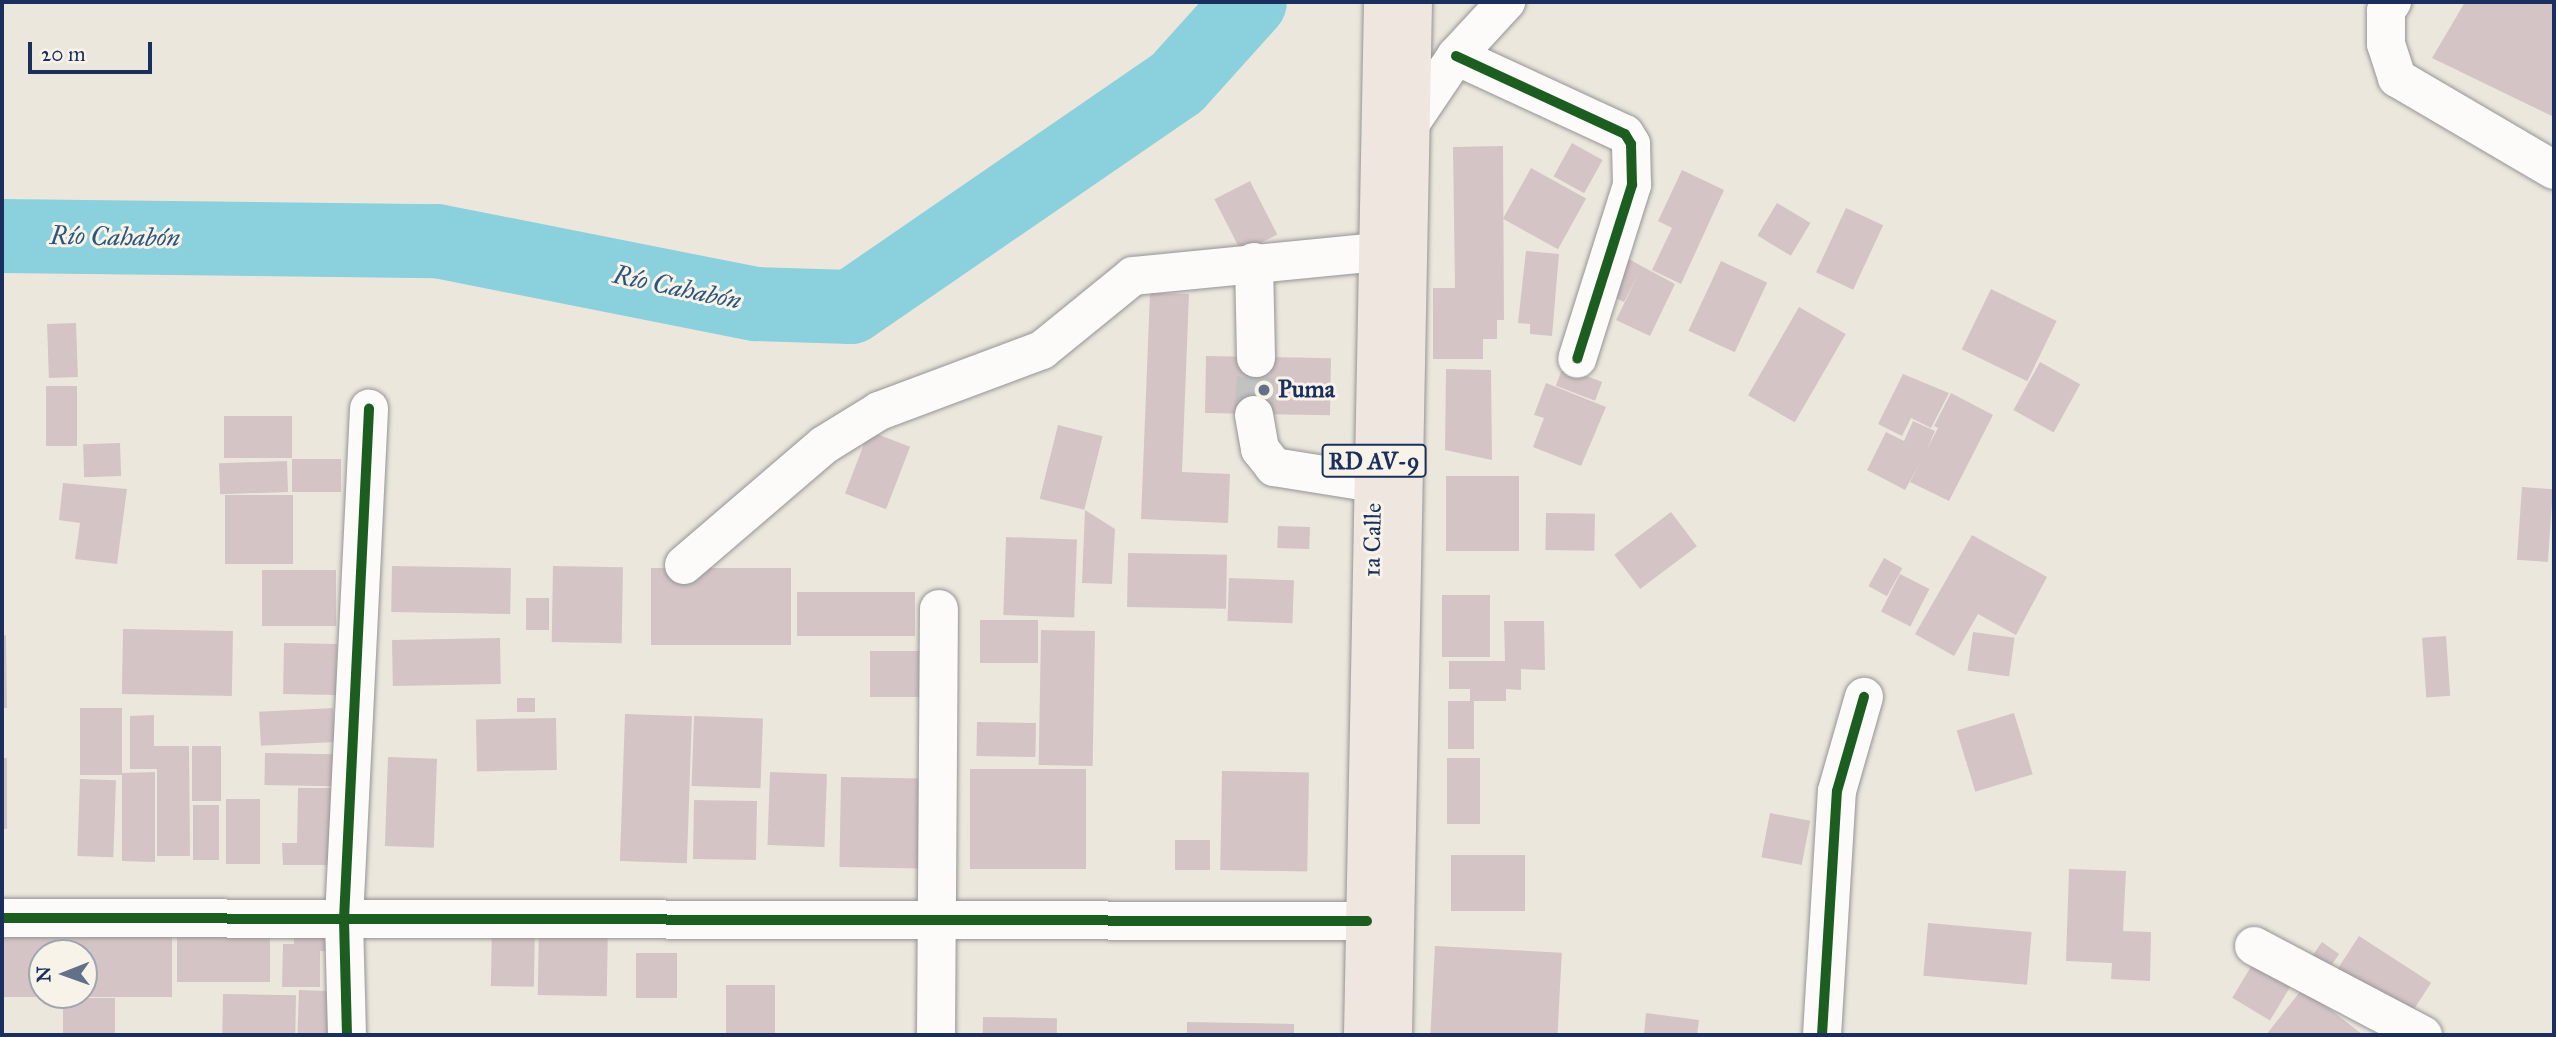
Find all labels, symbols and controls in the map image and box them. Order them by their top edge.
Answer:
scale bar [32,28,156,72]
text: 20 m [41,41,86,67]
water label: Río Cahabón [50,220,180,254]
water label: Río Cahabón [610,259,744,317]
place label: Puma [1278,376,1335,404]
marker: Puma [1256,382,1272,398]
road number: RD AV-9 [1322,442,1426,481]
street label: 1a Calle [1358,503,1388,577]
north arrow [28,939,98,1009]
text: N [32,966,55,983]

